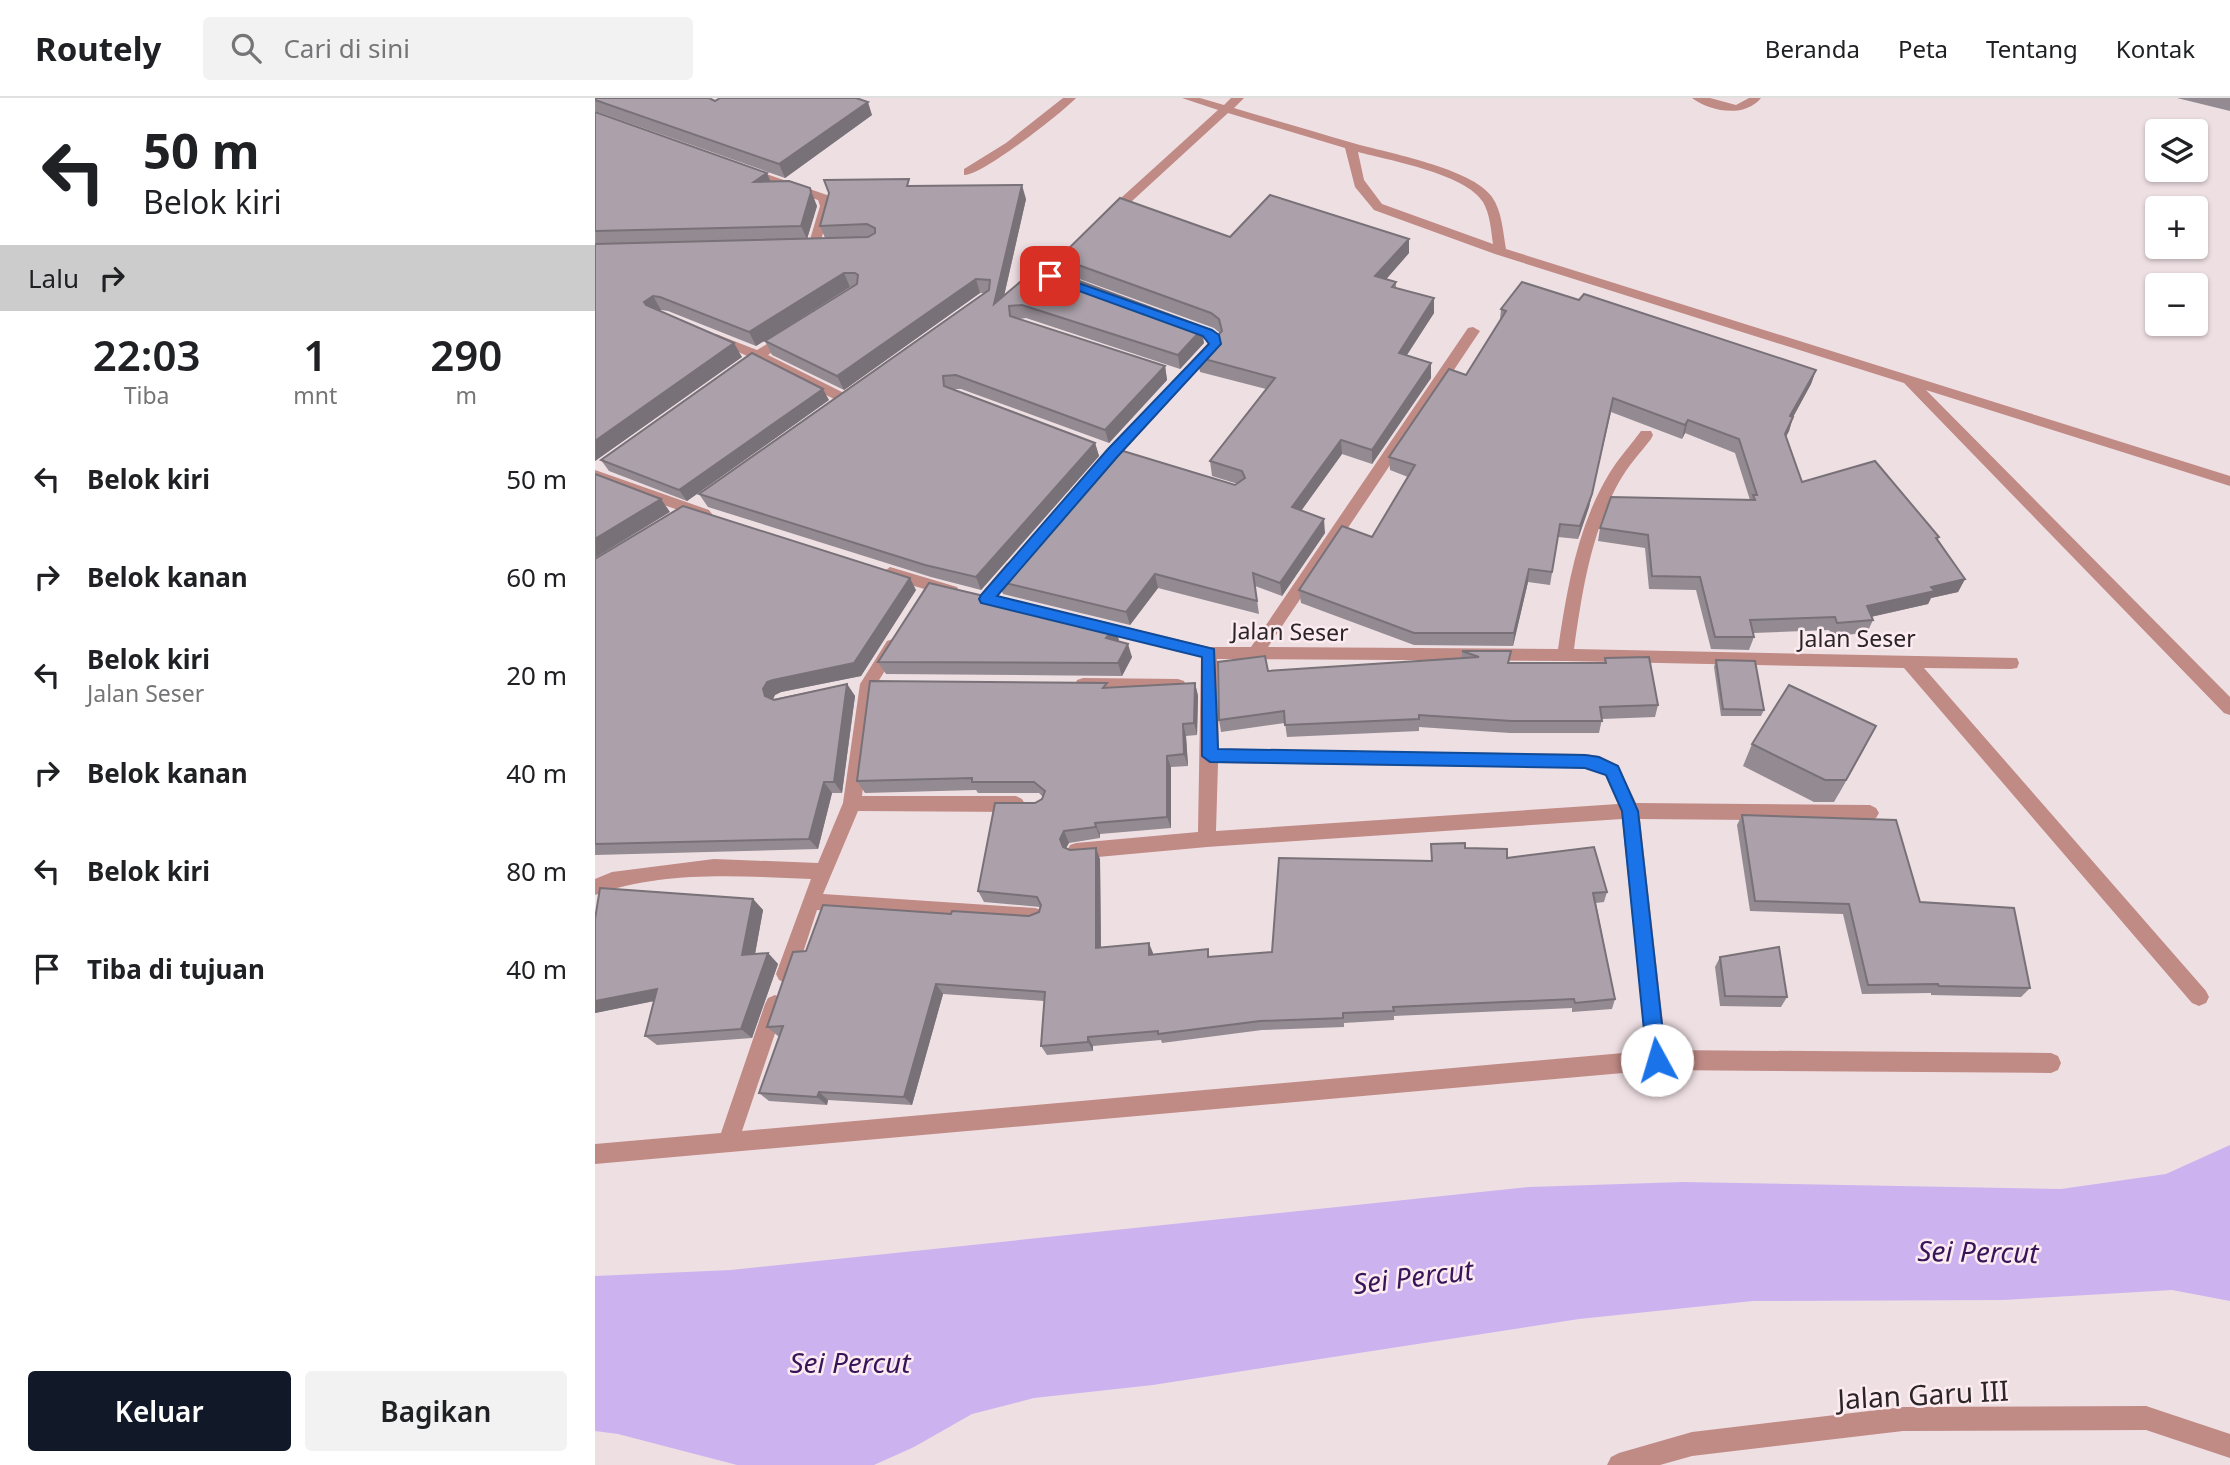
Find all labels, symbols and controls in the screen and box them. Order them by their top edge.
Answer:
search box [203,17,693,80]
text: Routely [35,26,161,71]
icon: search [227,29,265,67]
text: Cari di sini [283,30,410,66]
text: Beranda [1765,32,1860,65]
text: Peta [1898,32,1948,65]
text: Tentang [1986,32,2078,65]
text: Kontak [2116,32,2195,65]
text: 50 m [143,117,260,183]
map controls [2145,119,2208,336]
button: layers [2145,119,2208,182]
icon: left [28,126,119,217]
text: Belok kiri [143,180,282,223]
button: + [2145,196,2208,259]
pin [1020,246,1080,306]
icon: arrive [1031,257,1069,295]
icon: right [93,259,131,297]
text: Lalu [28,260,79,296]
button: − [2145,273,2208,336]
text: 22:03 [93,326,201,383]
text: 1 [303,326,327,383]
text: 290 [430,326,502,383]
text: Tiba [124,379,170,411]
text: mnt [293,379,337,411]
text: m [455,379,477,411]
icon: left [28,460,66,498]
text: Belok kiri [87,461,210,497]
text: 50 m [506,461,567,497]
icon: right [28,558,66,596]
text: Belok kanan [87,559,248,595]
text: 60 m [506,559,567,595]
street label: Jalan Seser [1229,614,1349,648]
street label: Jalan Seser [1796,622,1916,654]
text: Belok kiri [87,641,210,677]
icon: left [28,656,66,694]
text: 20 m [506,657,567,693]
text: Jalan Seser [87,677,204,709]
icon: right [28,754,66,792]
text: Belok kanan [87,755,248,791]
text: 40 m [506,755,567,791]
icon: left [28,852,66,890]
text: Belok kiri [87,853,210,889]
text: 80 m [506,853,567,889]
icon: arrive [28,950,66,988]
text: Tiba di tujuan [87,951,265,987]
text: 40 m [506,951,567,987]
position arrow [1620,1023,1694,1097]
water label: Sei Percut [1917,1231,2041,1271]
water label: Sei Percut [1351,1250,1477,1302]
water label: Sei Percut [789,1343,912,1381]
button: Keluar [28,1371,291,1451]
button: Bagikan [305,1371,567,1451]
street label: Jalan Garu III [1833,1371,2010,1418]

